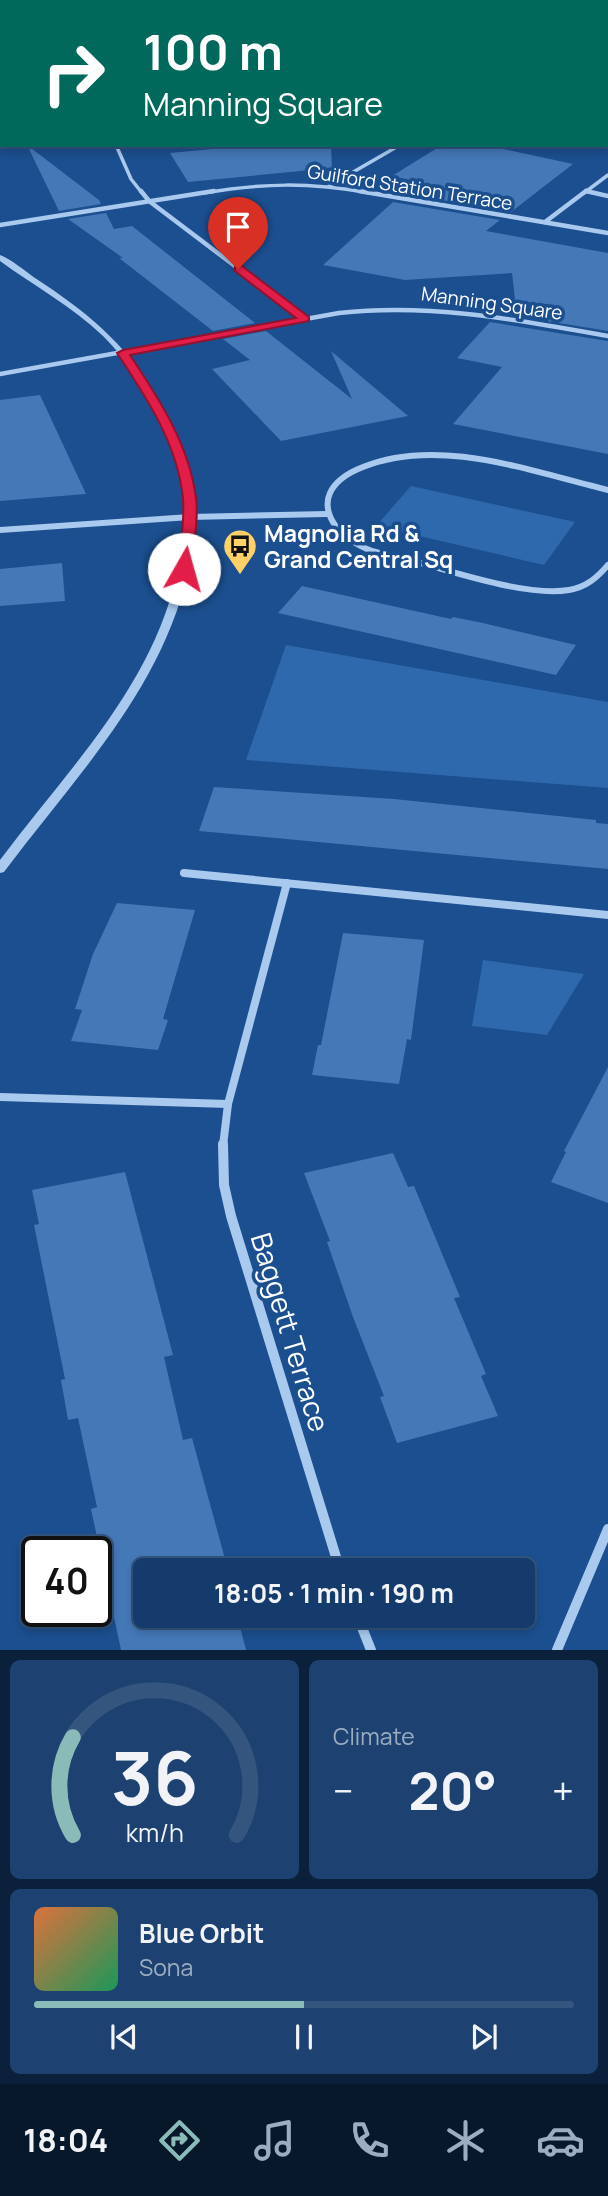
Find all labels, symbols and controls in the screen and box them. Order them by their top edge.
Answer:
text: 100 m [143,18,283,85]
icon: right [28,28,119,119]
text: Manning Square [143,82,383,126]
street label: Guilford Station Terrace [306,158,514,216]
pin [208,197,268,269]
icon: arrive [219,208,257,246]
street label: Manning Square [420,280,564,326]
place label: Magnolia Rd & Grand Central Sq [264,517,453,575]
bus stop icon: Magnolia Rd & Grand Central Sq [221,527,259,576]
position arrow [147,532,221,606]
street label: Baggett Terrace [243,1228,339,1436]
speed limit sign: 40 [21,1536,112,1627]
text: 18:05 · 1 min · 190 m [214,1575,454,1611]
text: Climate [333,1720,415,1752]
text: 36 [111,1728,198,1828]
text: 20° [409,1755,497,1826]
text: − [333,1764,354,1816]
text: + [552,1764,574,1816]
text: km/h [125,1815,184,1850]
text: Blue Orbit [139,1915,264,1951]
text: Sona [139,1951,193,1983]
icon: previous [105,2018,143,2056]
icon: pause [285,2018,323,2056]
icon: next [465,2018,503,2056]
icon: directions [155,2116,204,2165]
icon: music [250,2116,299,2165]
icon: phone [345,2116,394,2165]
icon: climate [441,2116,490,2165]
icon: car [536,2116,585,2165]
text: 18:04 [23,2118,108,2162]

